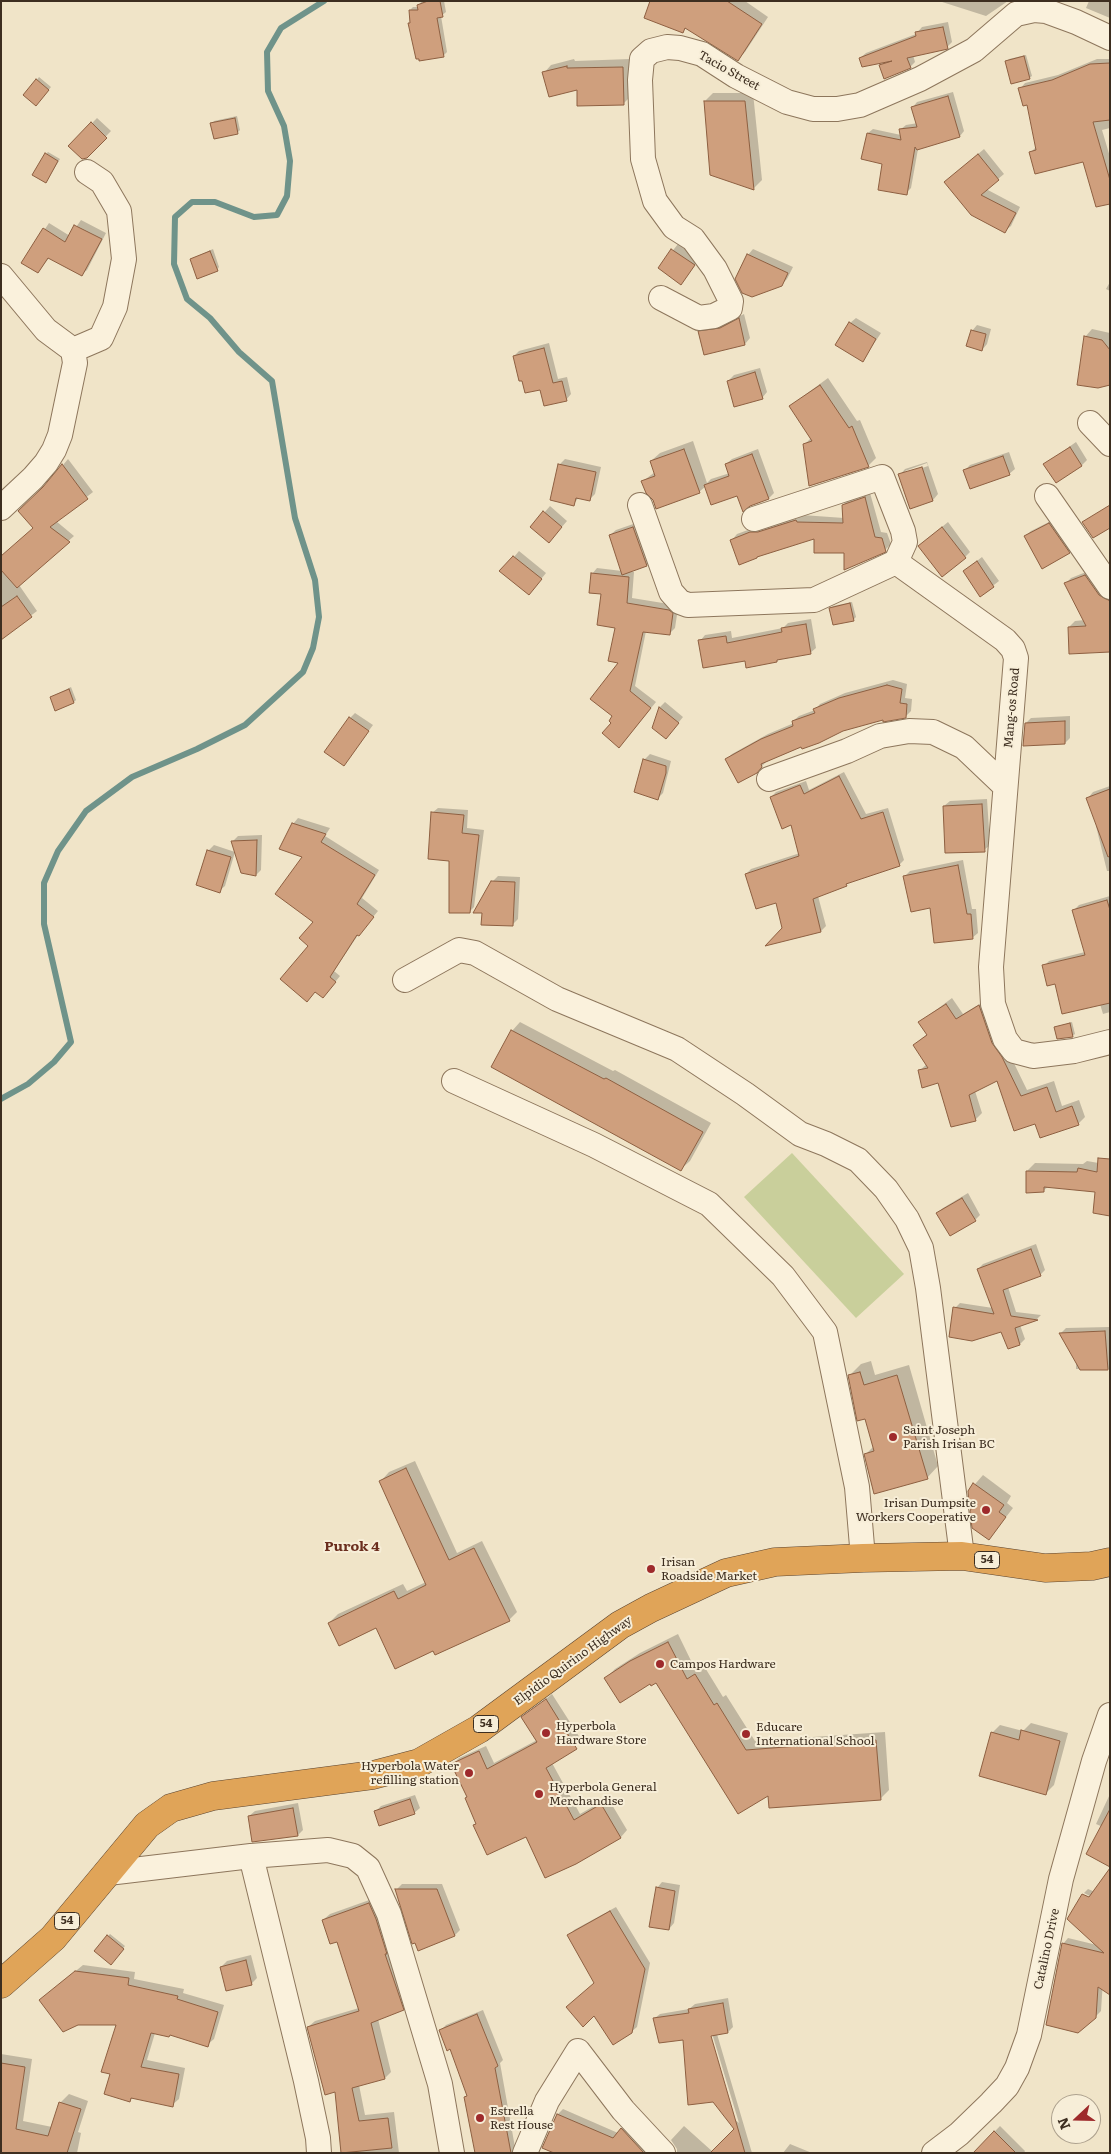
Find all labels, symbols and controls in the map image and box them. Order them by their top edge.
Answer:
street label: Tacio Street [696,48,762,94]
street label: Mang-os Road [1001,667,1023,749]
place label: Saint Joseph Parish Irisan BC [903,1423,995,1451]
marker: Saint Joseph Parish Irisan BC [887,1431,899,1443]
place label: Irisan Dumpsite Workers Cooperative [856,1496,976,1524]
marker: Irisan Dumpsite Workers Cooperative [980,1504,992,1516]
district label: Purok 4 [324,1539,380,1555]
road number: 54 [974,1552,1000,1568]
place label: Irisan Roadside Market [661,1555,757,1583]
marker: Irisan Roadside Market [645,1563,657,1575]
street label: Elpidio Quirino Highway [511,1613,635,1709]
place label: Campos Hardware [670,1657,776,1671]
marker: Campos Hardware [654,1658,666,1670]
road number: 54 [474,1716,498,1732]
place label: Hyperbola Hardware Store [556,1719,646,1747]
place label: Educare International School [756,1720,875,1748]
marker: Hyperbola Hardware Store [540,1727,552,1739]
marker: Educare International School [740,1728,752,1740]
place label: Hyperbola Water refilling station [361,1759,459,1787]
marker: Hyperbola Water refilling station [463,1767,475,1779]
place label: Hyperbola General Merchandise [549,1780,657,1808]
marker: Hyperbola General Merchandise [533,1788,545,1800]
street label: Catalino Drive [1031,1907,1063,1991]
road number: 54 [54,1912,80,1930]
north arrow [1051,2094,1101,2144]
place label: Estrella Rest House [490,2104,553,2132]
marker: Estrella Rest House [474,2112,486,2124]
text: N [1051,2115,1074,2133]

